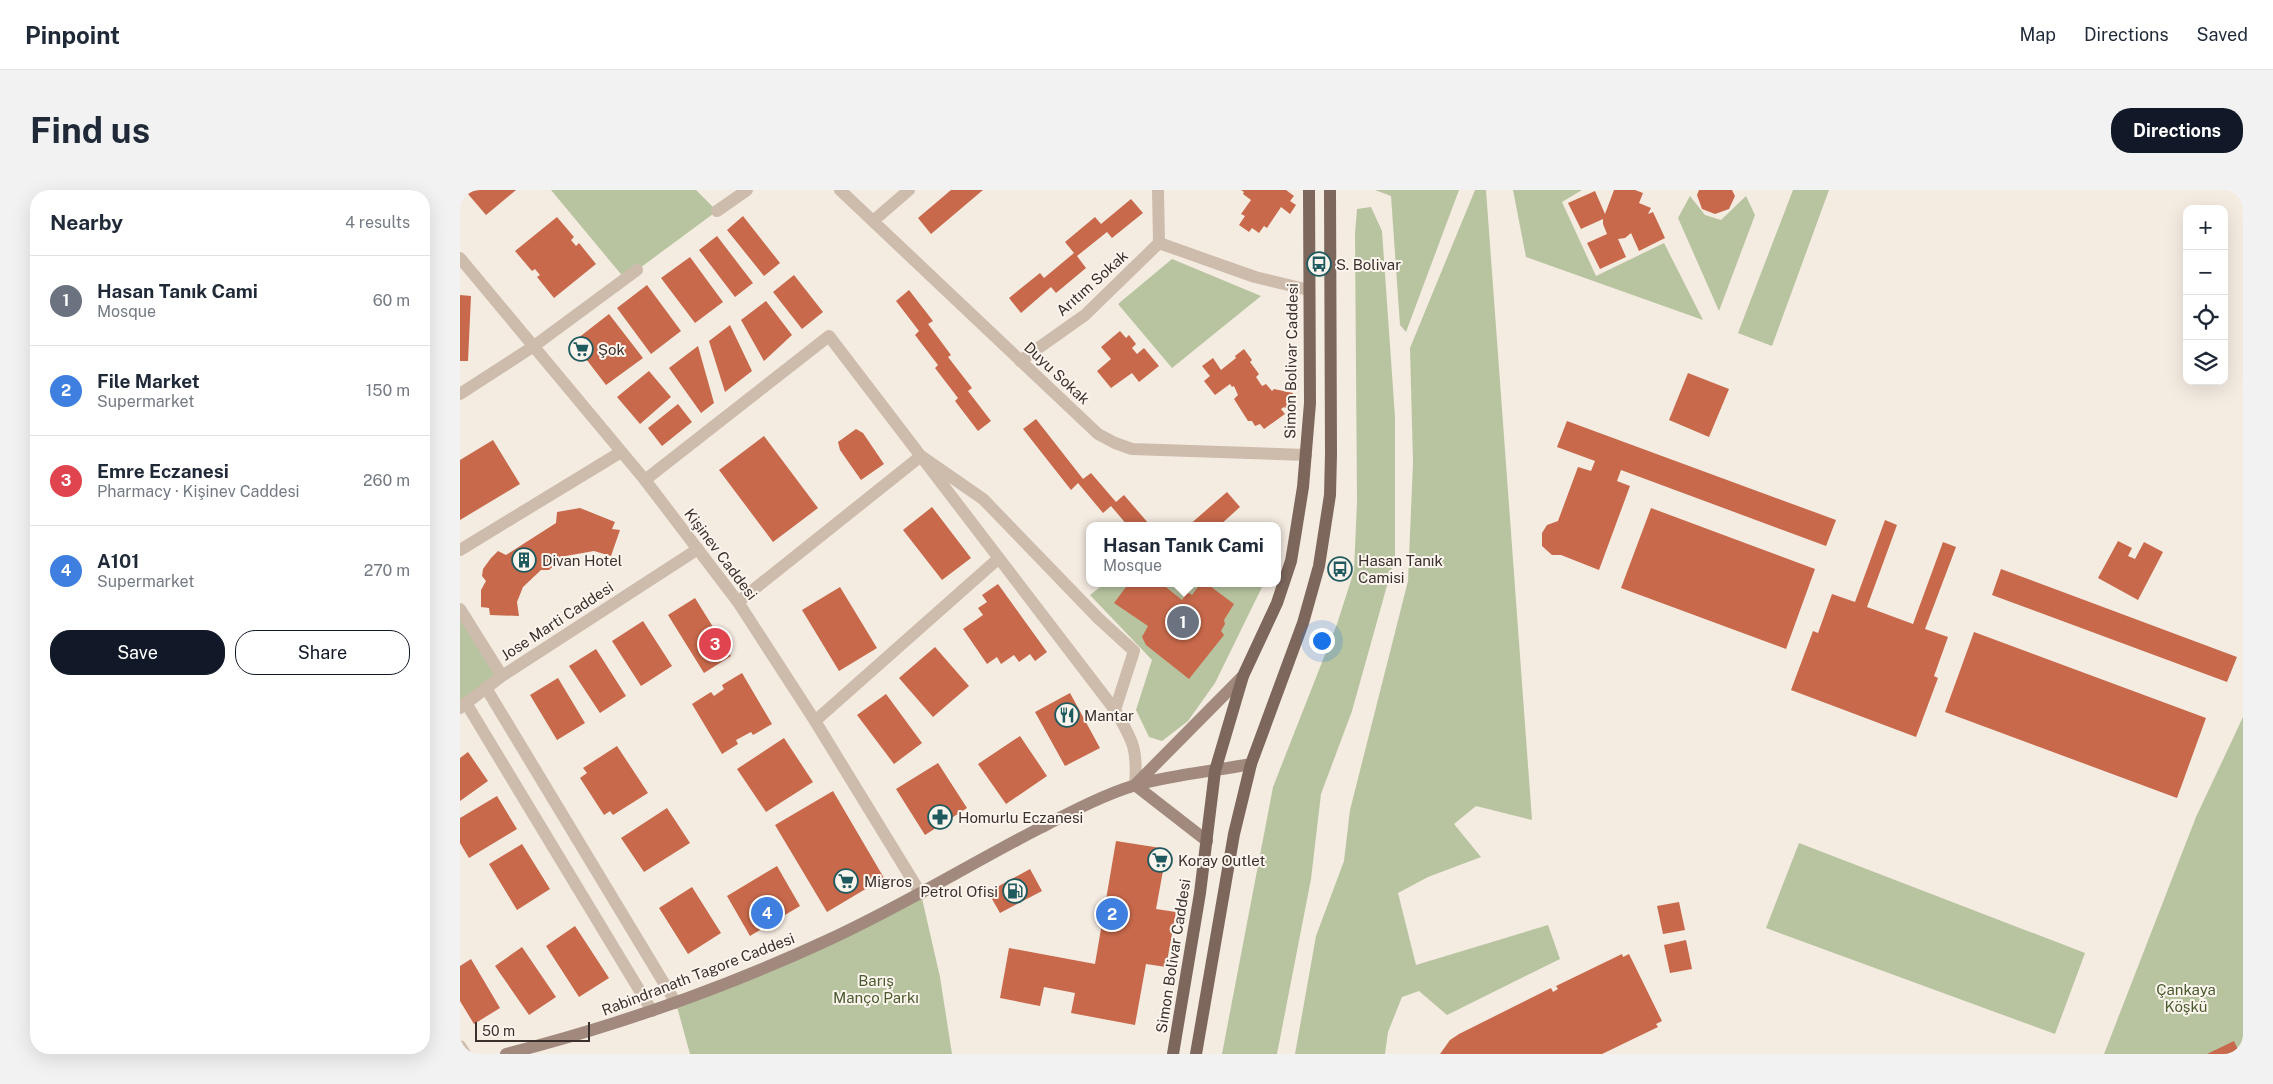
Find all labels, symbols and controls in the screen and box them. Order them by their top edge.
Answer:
text: Pinpoint [25,21,120,49]
text: Map [2019,24,2056,45]
text: Directions [2084,24,2169,45]
text: Saved [2197,24,2248,45]
button: Directions [2111,108,2243,153]
text: Find us [30,110,150,151]
map controls [2183,205,2228,385]
button: + [2183,205,2228,250]
text: Nearby [50,210,123,235]
text: 4 results [345,213,410,232]
street label: Arıtım Sokak [1053,247,1131,319]
button: − [2183,250,2228,295]
bus stop icon: S. Bolivar [1306,251,1332,277]
place label: S. Bolivar [1336,256,1401,273]
text: Hasan Tanık Cami [97,280,258,302]
street label: Simon Bolivar Caddesi [1281,283,1301,439]
text: 1 [63,291,69,310]
text: 60 m [373,291,410,310]
button: locate [2183,295,2228,340]
text: Mosque [97,302,156,321]
supermarket icon: Şok [568,336,594,362]
street label: Duyu Sokak [1021,338,1093,408]
button: layers [2183,340,2228,385]
place label: Şok [598,341,625,358]
text: File Market [97,370,200,392]
text: 2 [61,381,71,400]
text: 150 m [366,381,410,400]
text: Supermarket [97,392,194,411]
text: Emre Eczanesi [97,460,229,482]
text: 3 [61,471,71,490]
text: 260 m [363,471,410,490]
text: Pharmacy · Kişinev Caddesi [97,482,300,501]
street label: Kişinev Caddesi [681,505,761,603]
popup [1086,522,1281,587]
text: Hasan Tanık Cami [1103,534,1264,556]
building icon: Divan Hotel [511,547,537,573]
text: A101 [97,550,139,572]
place label: Divan Hotel [542,552,622,569]
place label: Hasan Tanık Camisi [1358,552,1443,586]
text: Mosque [1103,556,1162,575]
bus stop icon: Hasan Tanık Camisi [1327,556,1353,582]
text: 4 [61,561,71,580]
text: 270 m [364,561,410,580]
text: Supermarket [97,572,194,591]
street label: Jose Marti Caddesi [498,578,616,664]
pin: 1 [1167,603,1199,641]
pin: 3 [699,625,731,663]
your location [1309,628,1335,654]
button: Save [50,630,225,675]
button: Share [235,630,410,675]
restaurant icon: Mantar [1054,702,1080,728]
place label: Mantar [1084,707,1134,724]
pharmacy icon: Homurlu Eczanesi [927,804,953,830]
place label: Homurlu Eczanesi [958,809,1083,826]
supermarket icon: Koray Outlet [1147,847,1173,873]
place label: Koray Outlet [1178,852,1265,869]
supermarket icon: Migros [833,868,859,894]
place label: Migros [864,873,912,890]
fuel station icon: Petrol Ofisi [1002,878,1028,904]
street label: Simon Bolivar Caddesi [1152,878,1194,1034]
place label: Petrol Ofisi [920,883,998,900]
pin: 4 [751,894,783,932]
pin: 2 [1096,895,1128,933]
street label: Rabindranath Tagore Caddesi [599,929,797,1019]
park label: Barış Manço Parkı [833,972,919,1006]
park label: Çankaya Köşkü [2156,981,2216,1015]
scale bar [475,1019,590,1042]
text: 50 m [482,1023,515,1039]

